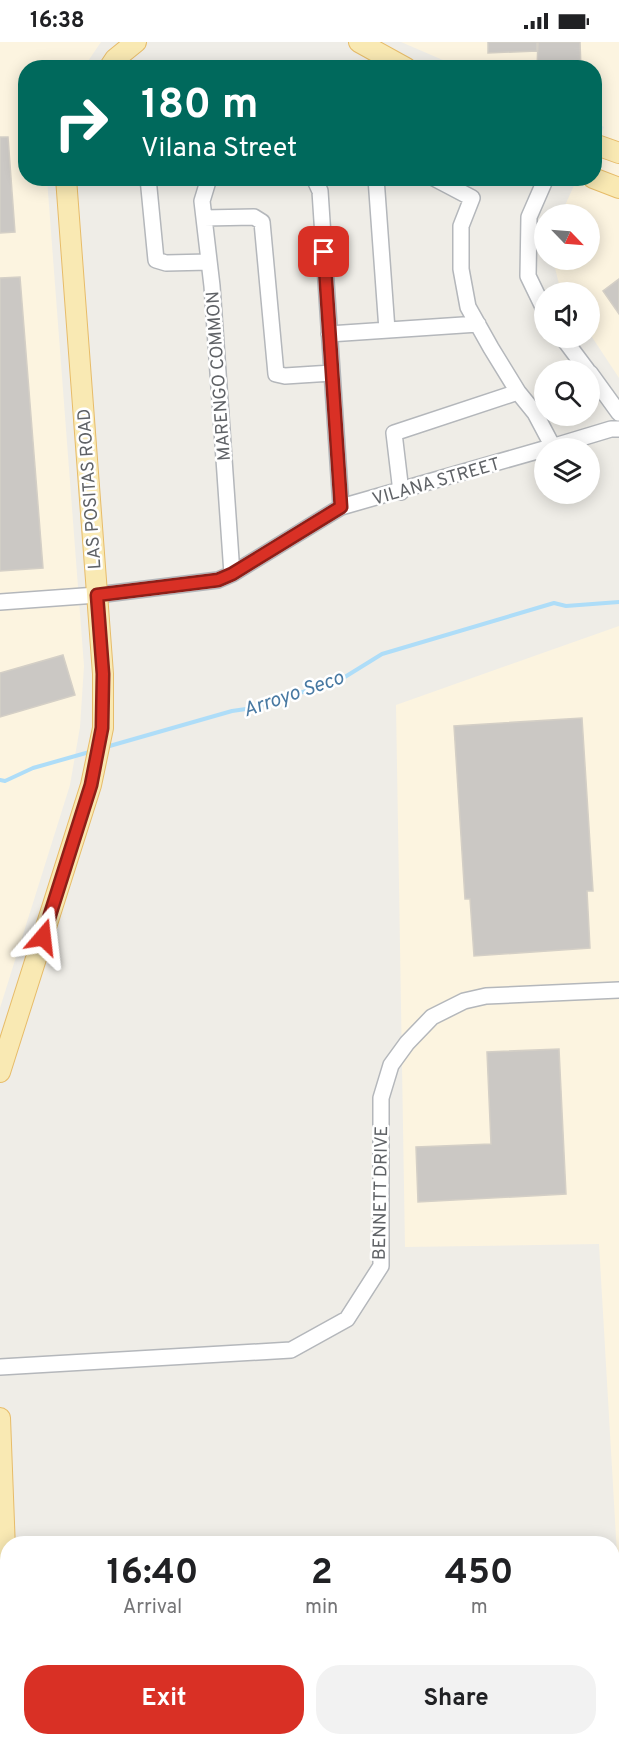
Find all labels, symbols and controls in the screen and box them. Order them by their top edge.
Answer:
text: 16:38 [30,8,85,35]
text: 180 m [141,80,258,133]
icon: right [42,84,120,162]
text: Vilana Street [141,132,297,166]
north arrow [534,204,600,270]
map controls [534,204,600,504]
pin [298,226,349,277]
icon: arrive [307,235,340,268]
button: sound [534,282,600,348]
street label: MARENGO COMMON [202,290,237,462]
button: search [534,360,600,426]
street label: LAS POSITAS ROAD [73,408,108,570]
button: layers [534,438,600,504]
street label: VILANA STREET [370,453,503,512]
water label: Arroyo Seco [240,665,348,724]
position arrow [11,905,75,969]
street label: BENNETT DRIVE [369,1126,394,1260]
text: 16:40 [106,1551,199,1597]
text: 2 [311,1551,333,1597]
text: 450 [445,1551,514,1597]
text: Arrival [123,1595,182,1621]
text: min [305,1595,338,1621]
text: m [471,1595,488,1621]
button: Exit [24,1665,304,1734]
button: Share [316,1665,596,1734]

